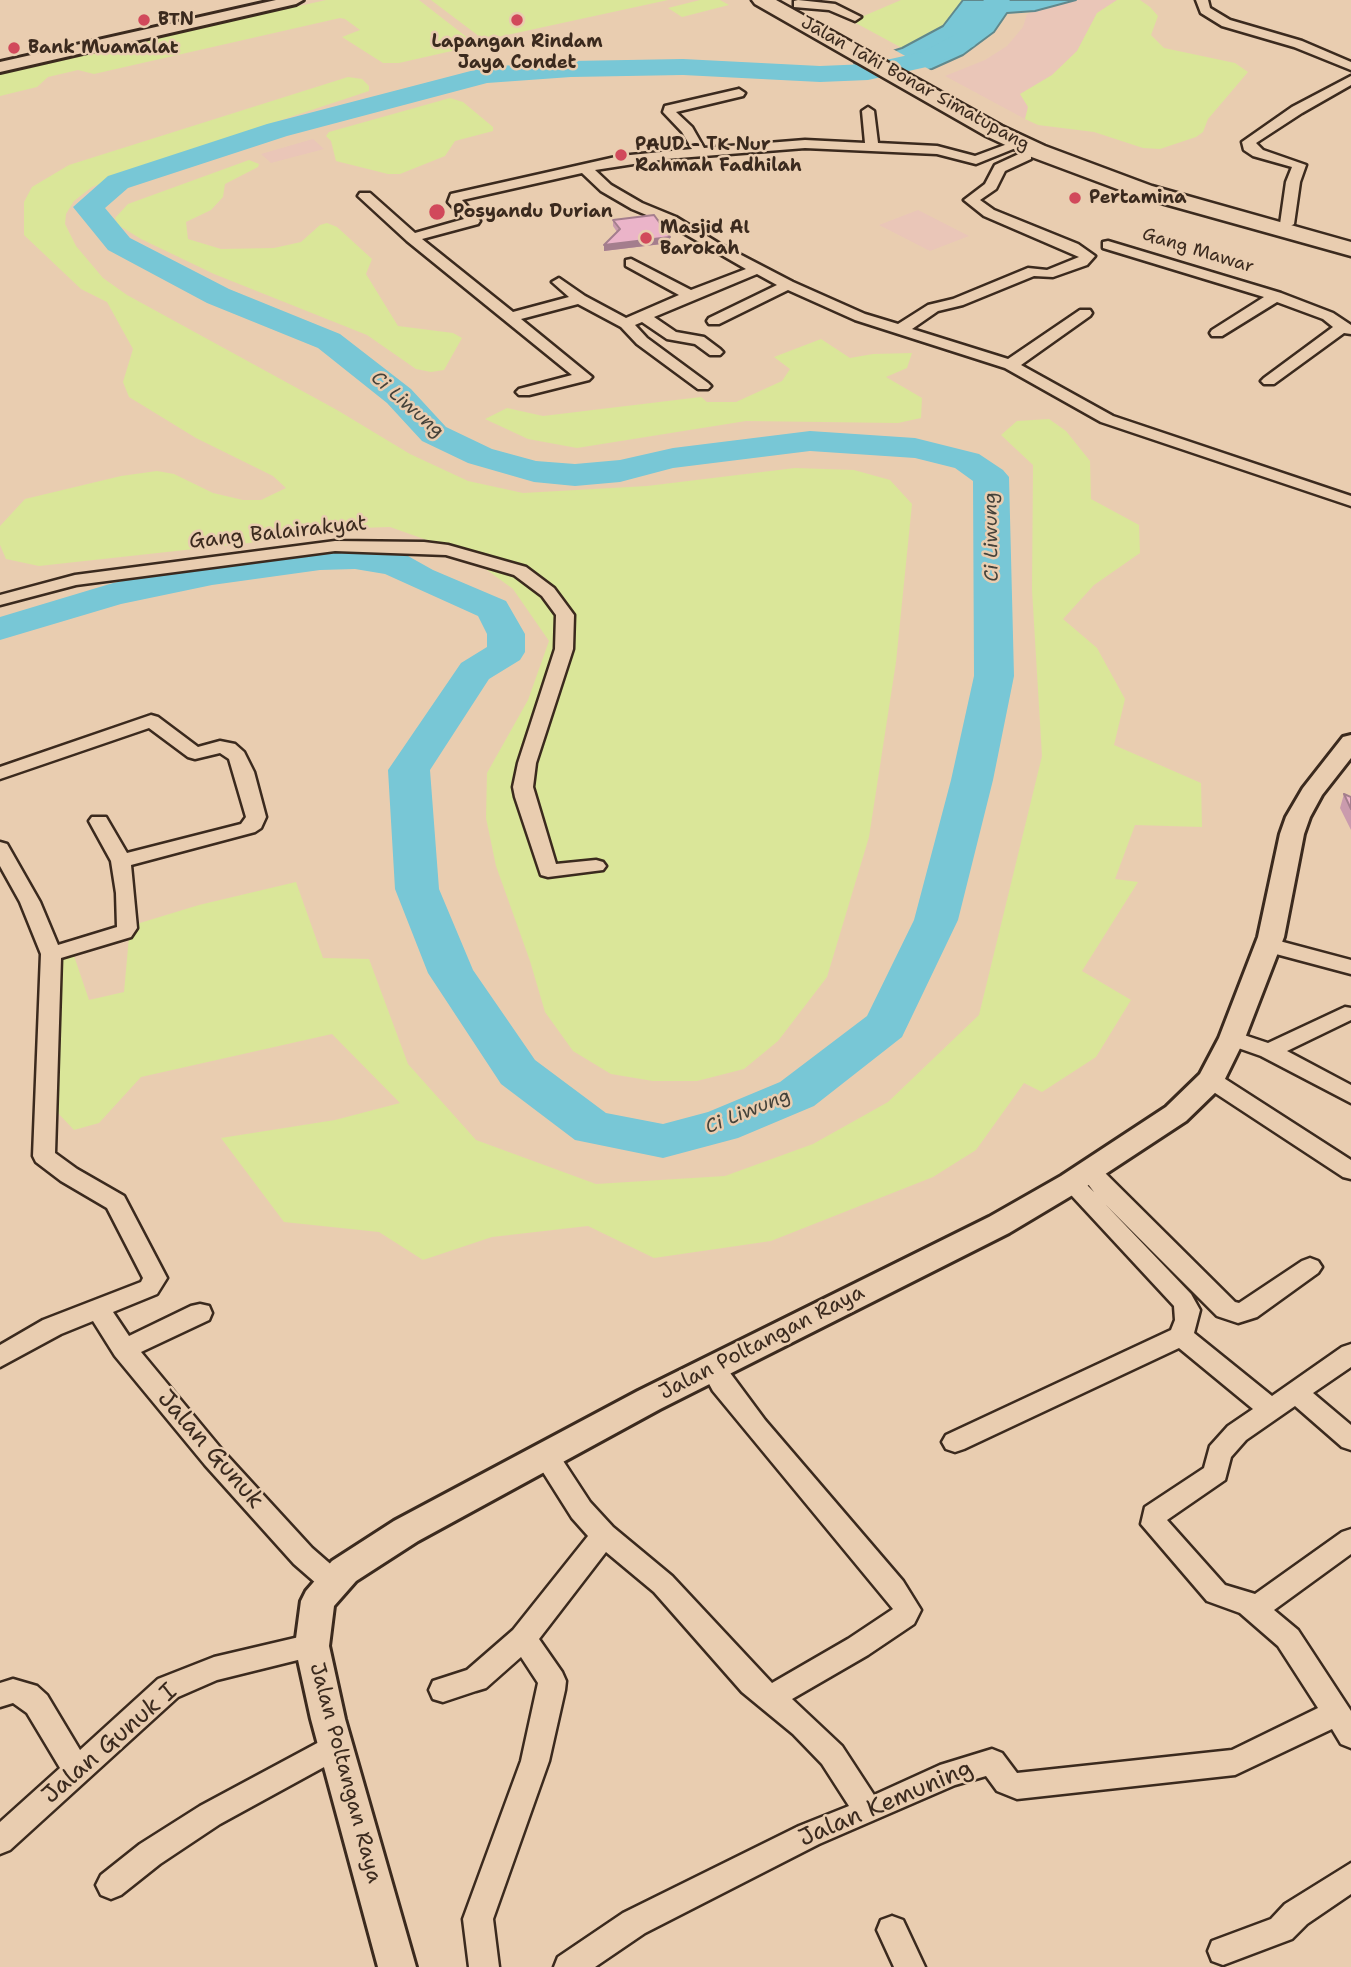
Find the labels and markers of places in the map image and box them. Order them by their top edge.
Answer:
place label: BTN [158,9,194,31]
marker: BTN [136,12,152,28]
marker: Lapangan Rindam Jaya Condet [509,12,525,28]
place label: Lapangan Rindam Jaya Condet [431,31,603,74]
place label: Bank Muamalat [28,37,179,59]
marker: Bank Muamalat [6,40,22,56]
place label: PAUD - TK Nur Rahmah Fadhilah [635,134,802,176]
marker: PAUD - TK Nur Rahmah Fadhilah [613,147,629,163]
place label: Pertamina [1089,187,1187,209]
marker: Pertamina [1067,190,1083,206]
place label: Posyandu Durian [453,201,613,223]
marker: Posyandu Durian [427,202,447,222]
place label: Masjid Al Barokah [660,217,750,260]
marker: Masjid Al Barokah [638,230,654,246]

